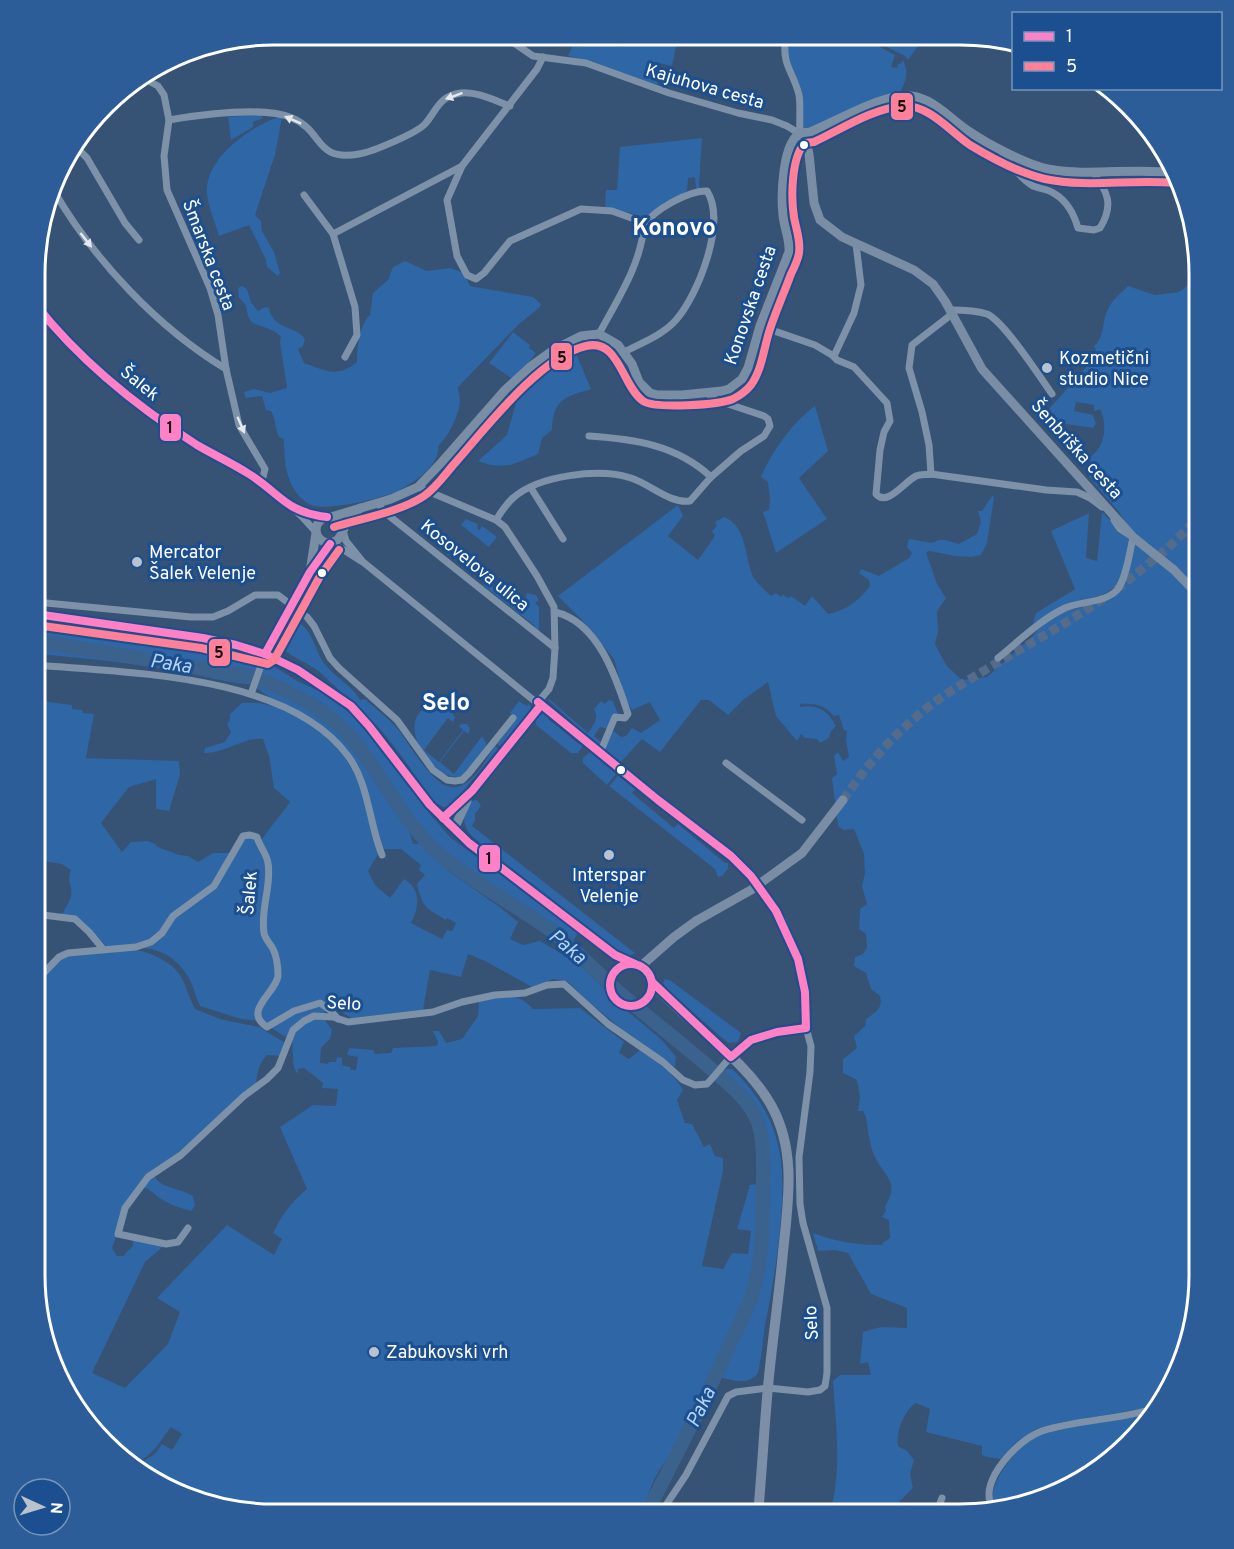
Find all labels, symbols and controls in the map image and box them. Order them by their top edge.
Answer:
legend [1012,12,1222,90]
text: 1 [1066,26,1073,49]
text: 5 [1066,56,1077,79]
street label: Kajuhova cesta [643,60,767,115]
one-way arrow [445,92,463,102]
line badge: 5 [890,92,914,121]
text: 5 [897,98,907,118]
one-way arrow [284,115,302,125]
unlabelled marker [798,139,810,151]
street label: Šmarska cesta [176,196,241,314]
district label: Konovo [632,214,716,244]
one-way arrow [80,232,92,247]
street label: Konovska cesta [720,243,783,368]
line badge: 5 [550,342,573,371]
place label: Kozmetični studio Nice [1059,348,1149,392]
text: 5 [557,349,567,369]
street label: Šalek [115,360,165,407]
marker: Kozmetični studio Nice [1040,361,1054,375]
street label: Šenbriška cesta [1025,394,1128,505]
line badge: 1 [159,413,182,442]
one-way arrow [236,417,246,435]
text: 1 [167,419,173,439]
street label: Kosovelova ulica [415,515,533,617]
place label: Mercator Šalek Velenje [149,542,256,586]
marker: Mercator Šalek Velenje [130,555,144,569]
unlabelled marker [316,567,328,579]
line badge: 5 [208,638,231,667]
text: 5 [214,644,224,664]
water label: Paka [148,649,194,681]
district label: Selo [422,689,470,719]
unlabelled marker [615,764,627,776]
line badge: 1 [478,844,501,873]
marker: Interspar Velenje [602,848,616,862]
text: 1 [486,850,492,870]
place label: Interspar Velenje [572,865,646,909]
street label: Šalek [235,870,264,916]
water label: Paka [542,924,592,971]
street label: Selo [326,992,362,1017]
street label: Selo [800,1305,825,1341]
place label: Zabukovski vrh [386,1342,509,1365]
marker: Zabukovski vrh [367,1345,381,1359]
water label: Paka [681,1383,723,1432]
north arrow [12,1477,72,1537]
text: N [45,1501,65,1514]

